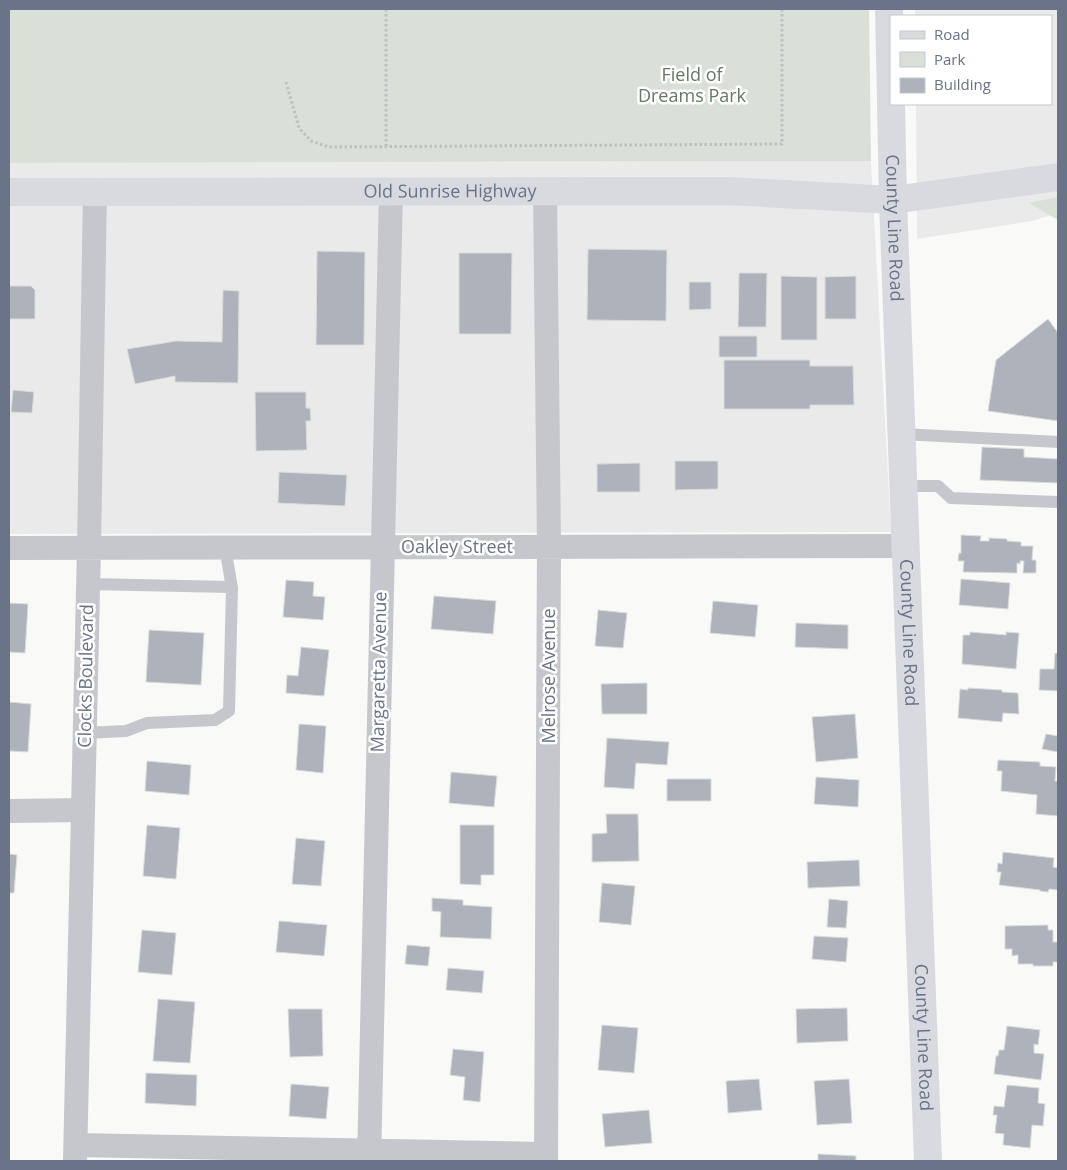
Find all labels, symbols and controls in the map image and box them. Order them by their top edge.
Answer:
legend [890,15,1052,105]
text: Road [934,24,970,44]
text: Park [934,49,965,69]
park label: Field of Dreams Park [638,62,747,107]
text: Building [934,74,991,94]
street label: County Line Road [881,154,910,302]
street label: Old Sunrise Highway [363,178,538,203]
street label: Oakley Street [401,534,513,558]
street label: County Line Road [895,559,924,707]
street label: Margaretta Avenue [365,591,391,753]
street label: Clocks Boulevard [72,604,98,748]
street label: Melrose Avenue [536,608,560,744]
street label: County Line Road [910,963,939,1111]

